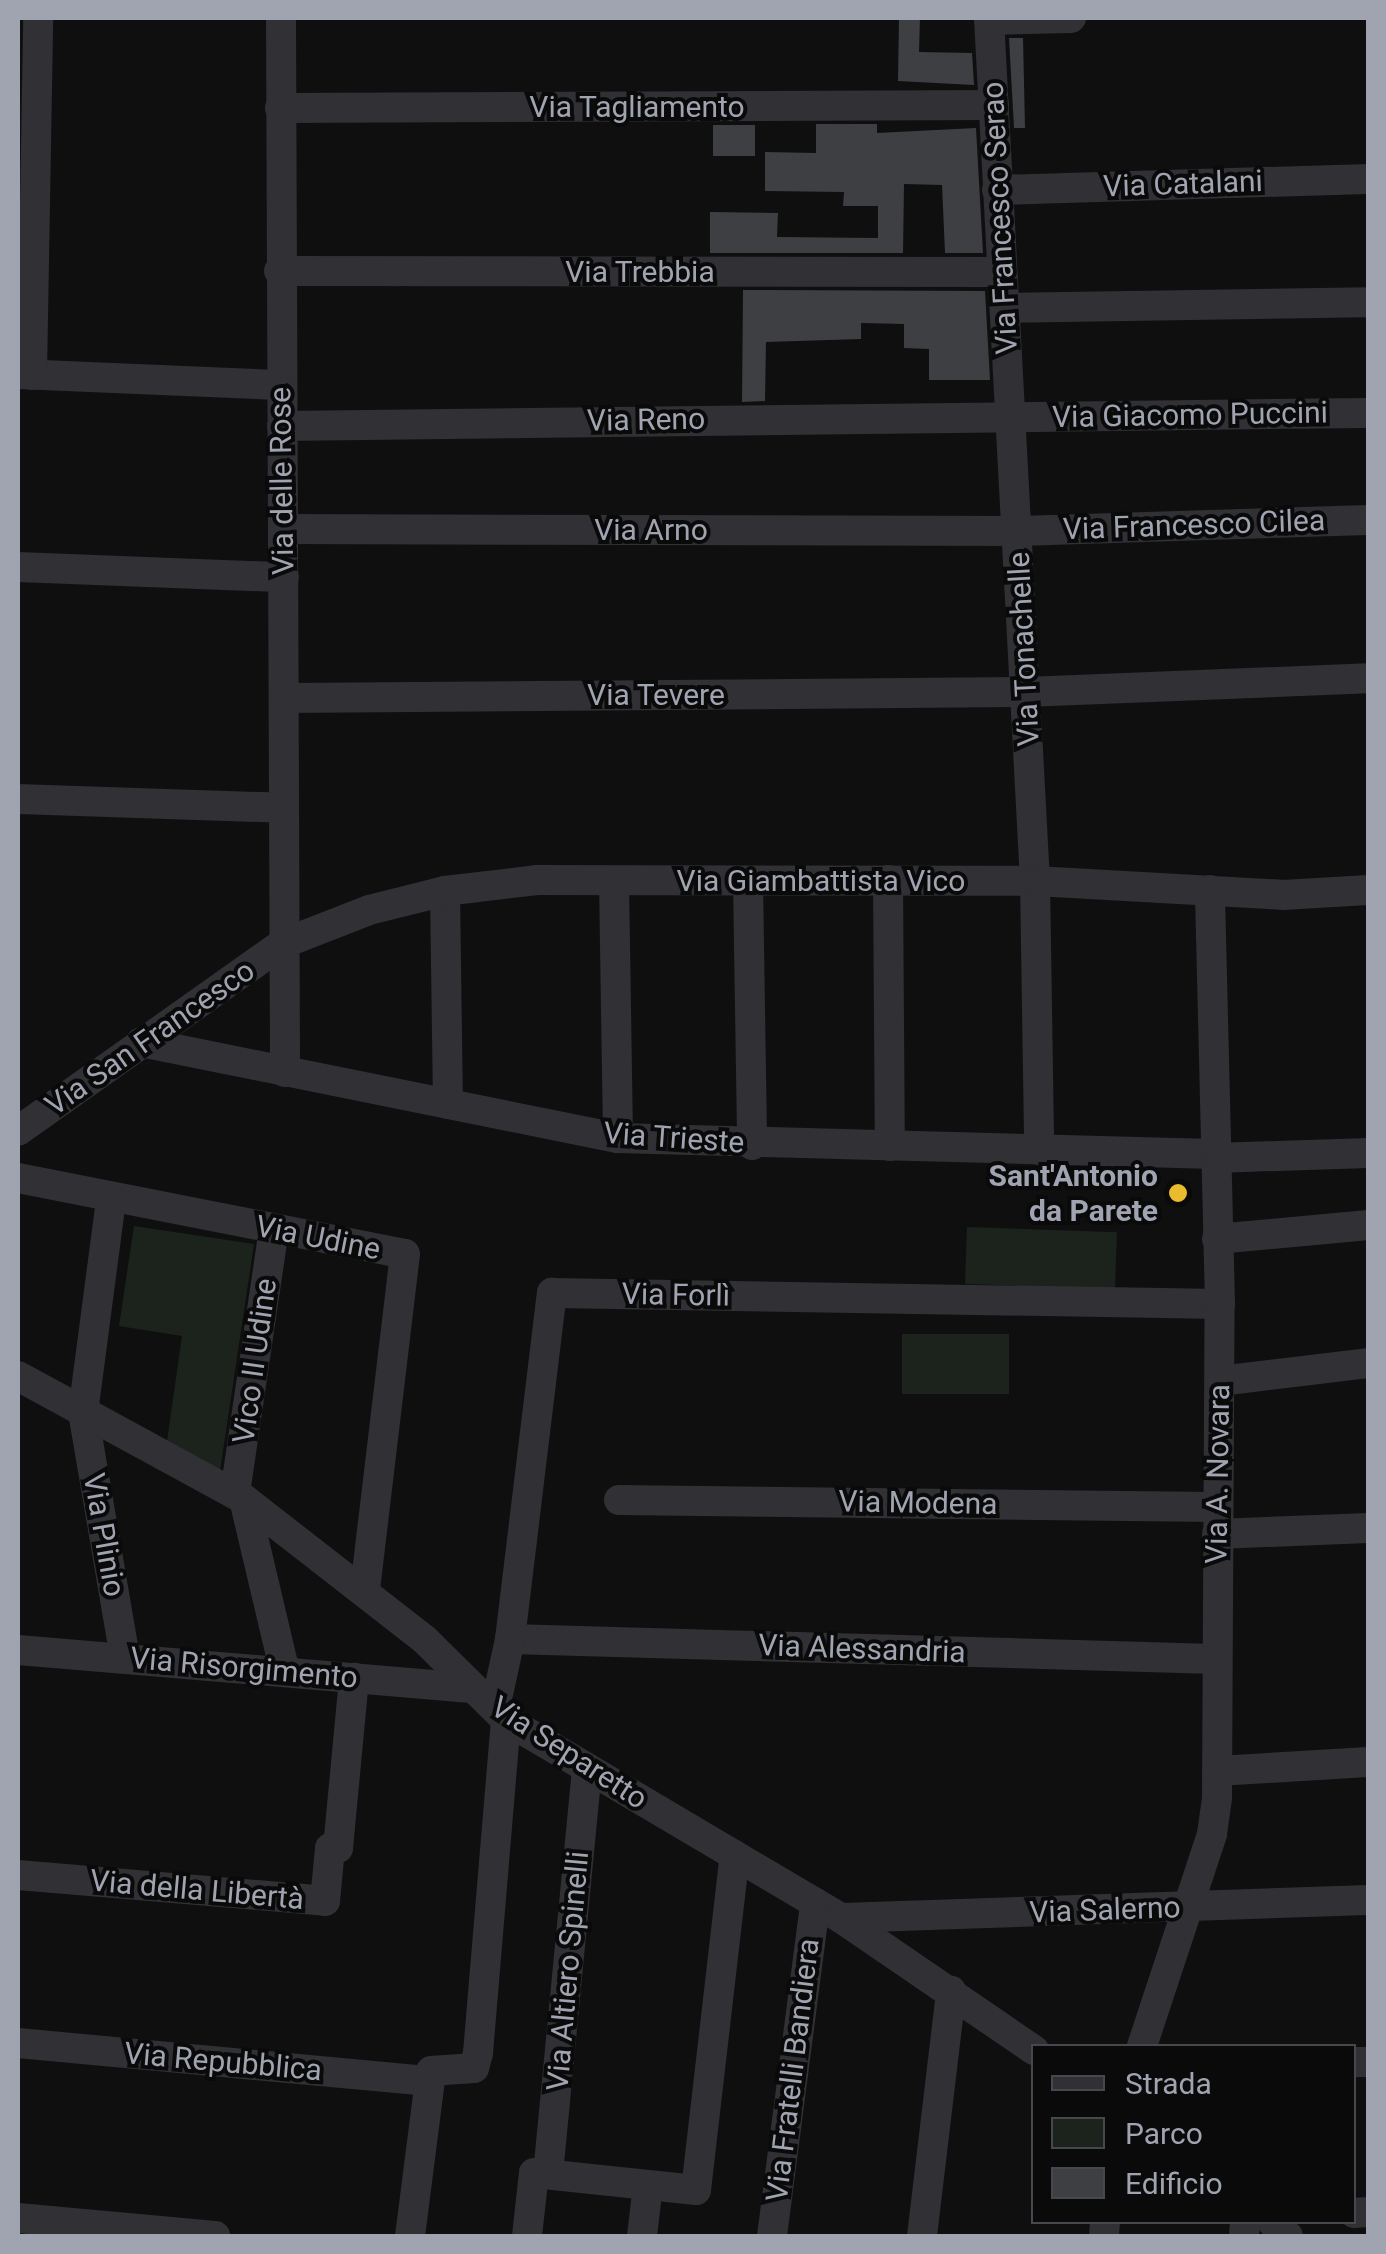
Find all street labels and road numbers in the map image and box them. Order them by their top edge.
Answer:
street label: Via Francesco Serao [975,81,1025,355]
street label: Via Tagliamento [529,89,745,125]
street label: Via Catalani [1103,163,1263,205]
street label: Via Trebbia [565,254,715,290]
street label: Via delle Rose [262,387,302,575]
street label: Via Giacomo Puccini [1052,395,1328,435]
street label: Via Reno [587,401,705,439]
street label: Via Francesco Cilea [1062,502,1326,548]
street label: Via Arno [594,512,708,548]
street label: Via Tonachelle [1001,551,1047,747]
street label: Via Tevere [587,677,725,713]
street label: Via Giambattista Vico [677,863,965,899]
street label: Via San Francesco [39,952,261,1124]
street label: Via Trieste [602,1115,746,1161]
street label: Via Udine [253,1208,383,1268]
street label: Vico II Udine [226,1276,284,1446]
street label: Via Forlì [621,1276,731,1314]
street label: Via A. Novara [1198,1384,1238,1564]
street label: Via Plinio [75,1470,133,1600]
street label: Via Modena [838,1484,998,1522]
street label: Via Alessandria [758,1627,966,1671]
street label: Via Risorgimento [129,1640,359,1696]
street label: Via Separetto [484,1689,654,1817]
street label: Via Altiero Spinelli [540,1850,596,2092]
street label: Via della Libertà [89,1863,305,1917]
street label: Via Salerno [1029,1889,1181,1931]
street label: Via Fratelli Bandiera [759,1936,827,2204]
street label: Via Repubblica [123,2035,323,2089]

